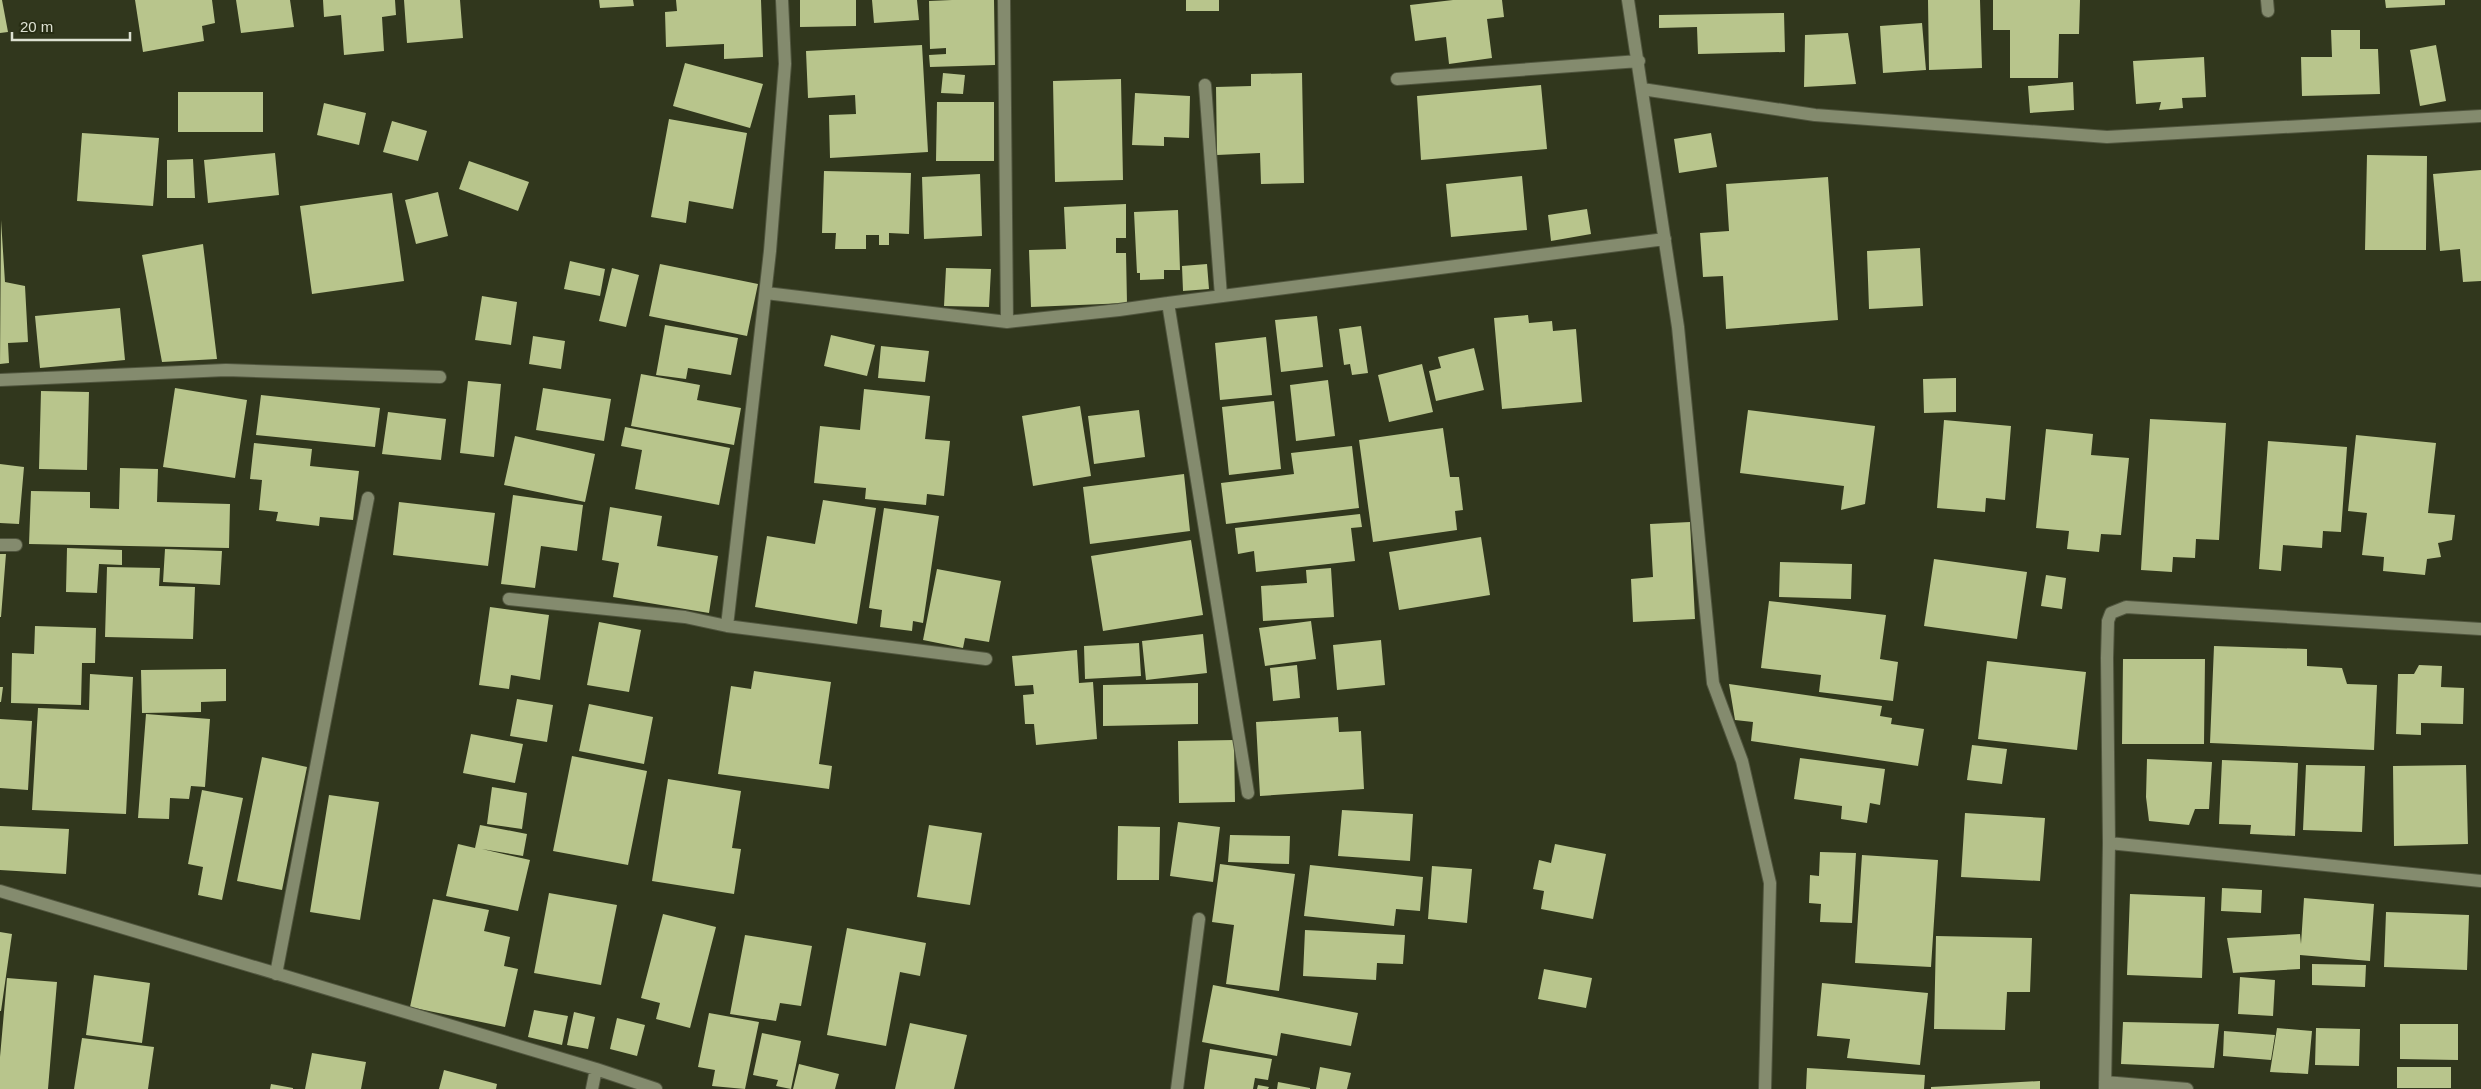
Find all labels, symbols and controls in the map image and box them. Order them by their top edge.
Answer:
scale bar [12,10,130,42]
text: 20 m [20,18,53,35]

